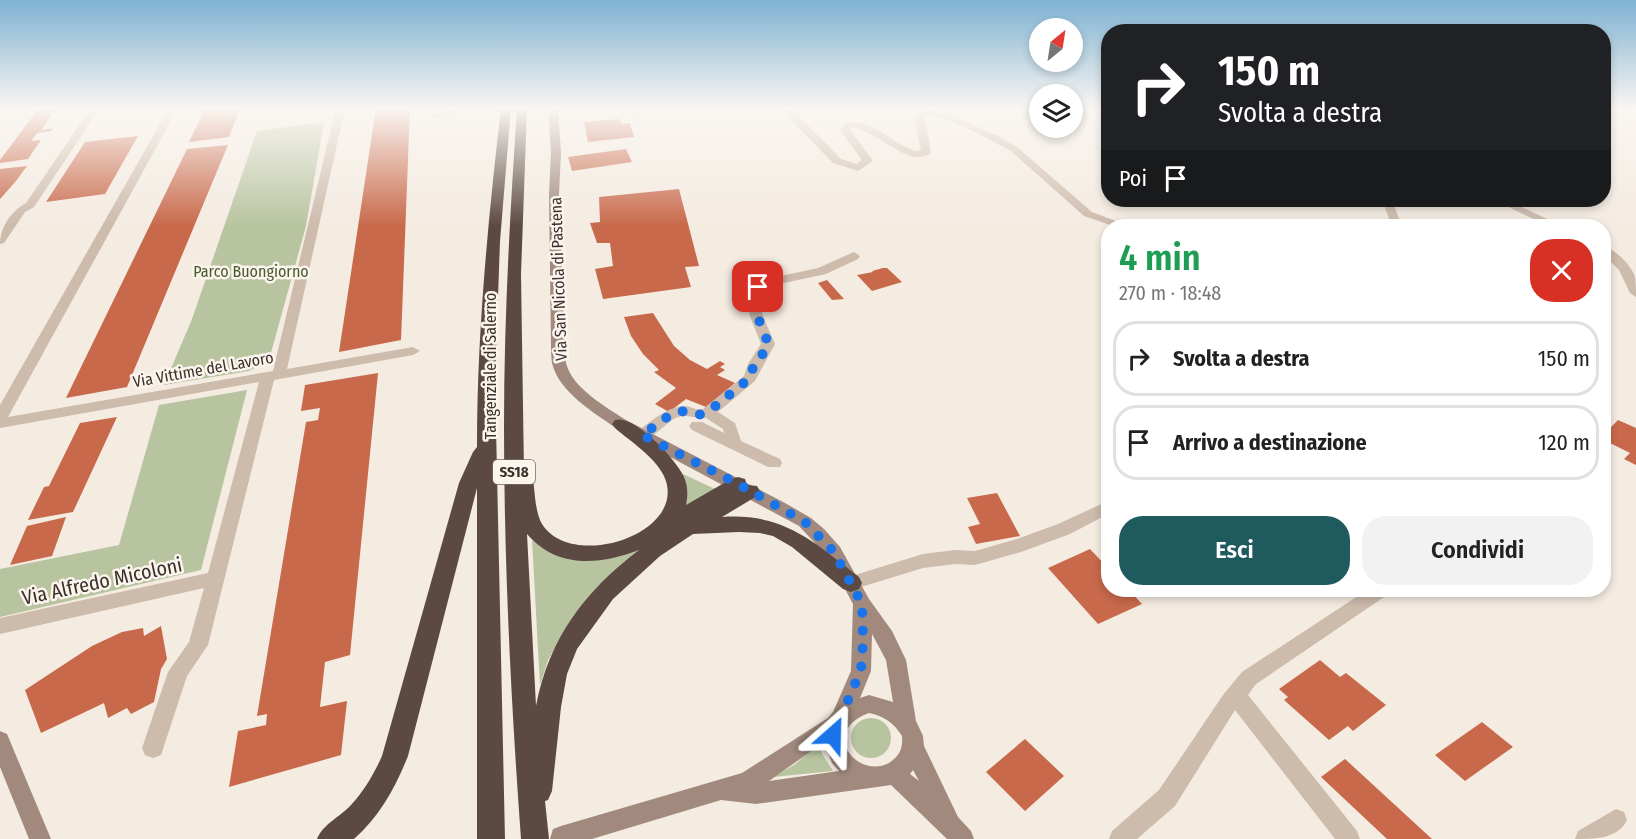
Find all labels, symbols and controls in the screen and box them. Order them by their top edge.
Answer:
north arrow [1029,18,1083,72]
map controls [1029,18,1083,138]
text: 150 m [1218,46,1320,96]
icon: right [1119,48,1197,126]
button: layers [1029,84,1083,138]
text: Svolta a destra [1218,97,1382,129]
icon: arrive [1159,162,1192,195]
text: Poi [1119,165,1147,192]
street label: Via San Nicola di Pastena [546,197,571,361]
text: 4 min [1119,236,1201,280]
button: close [1530,239,1593,302]
pin [732,261,783,312]
park label: Parco Buongiorno [193,262,309,281]
icon: arrive [741,270,774,303]
text: 270 m · 18:48 [1119,281,1221,305]
street label: Tangenziale di Salerno [481,293,500,439]
icon: right [1122,342,1155,375]
text: Svolta a destra [1173,345,1310,372]
text: 150 m [1538,345,1590,372]
street label: Via Vittime del Lavoro [131,348,275,391]
icon: arrive [1122,426,1155,459]
text: Arrivo a destinazione [1173,429,1367,456]
text: 120 m [1538,429,1590,456]
road number: SS18 [493,460,535,484]
button: Esci [1119,516,1350,585]
button: Condividi [1362,516,1593,585]
street label: Via Alfredo Micoloni [20,552,184,610]
position arrow [801,703,865,767]

